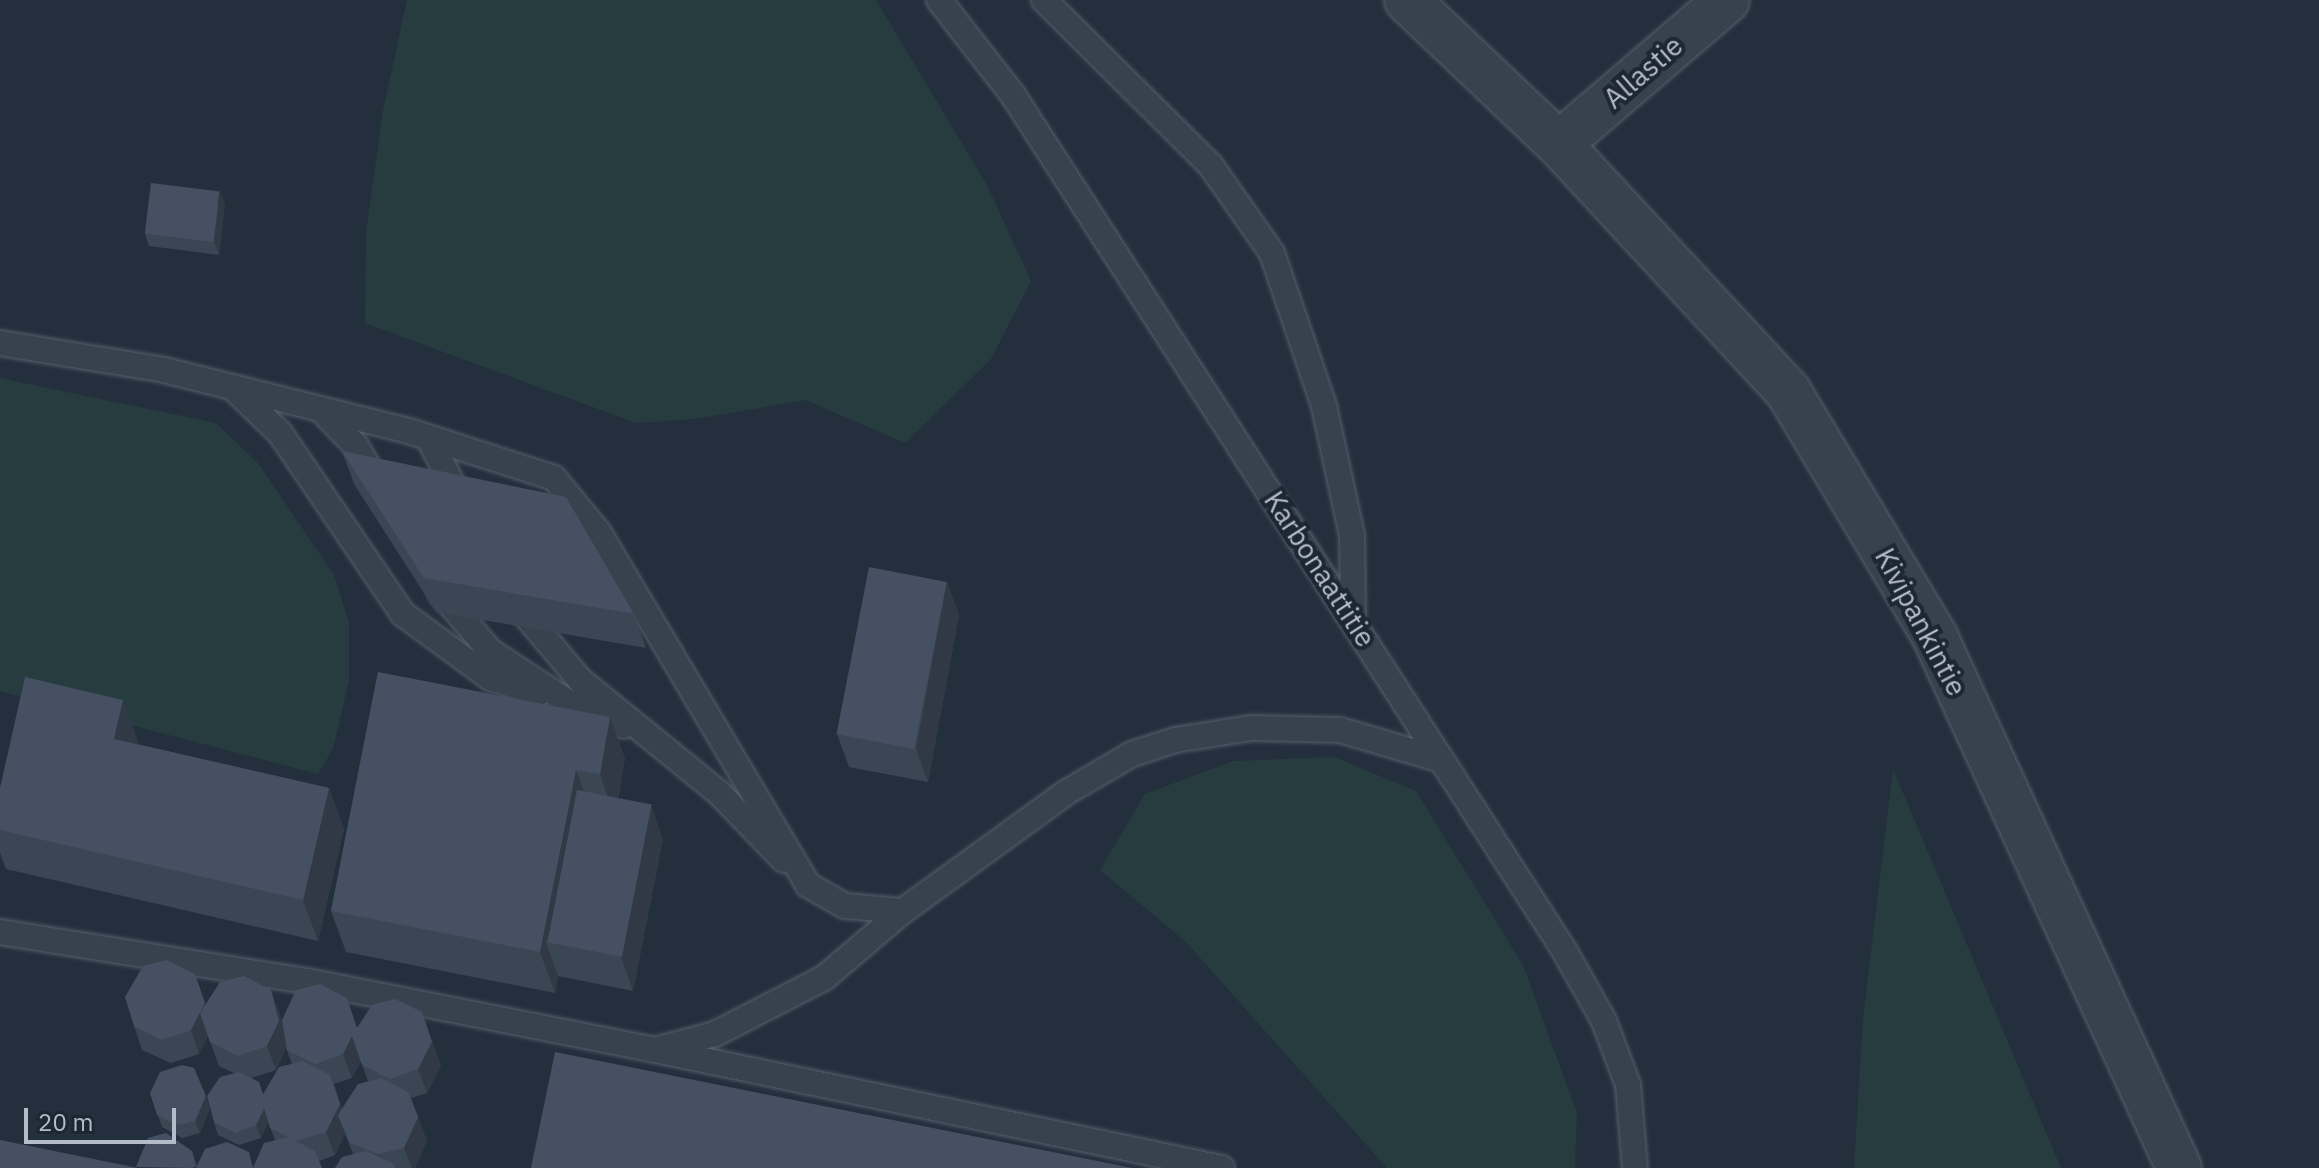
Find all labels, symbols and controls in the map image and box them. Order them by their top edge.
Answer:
street label: Allastie [1597,29,1689,115]
street label: Karbonaattitie [1257,485,1383,653]
street label: Kivipankintie [1868,542,1974,702]
scale bar [28,1092,180,1142]
text: 20 m [38,1106,93,1138]

